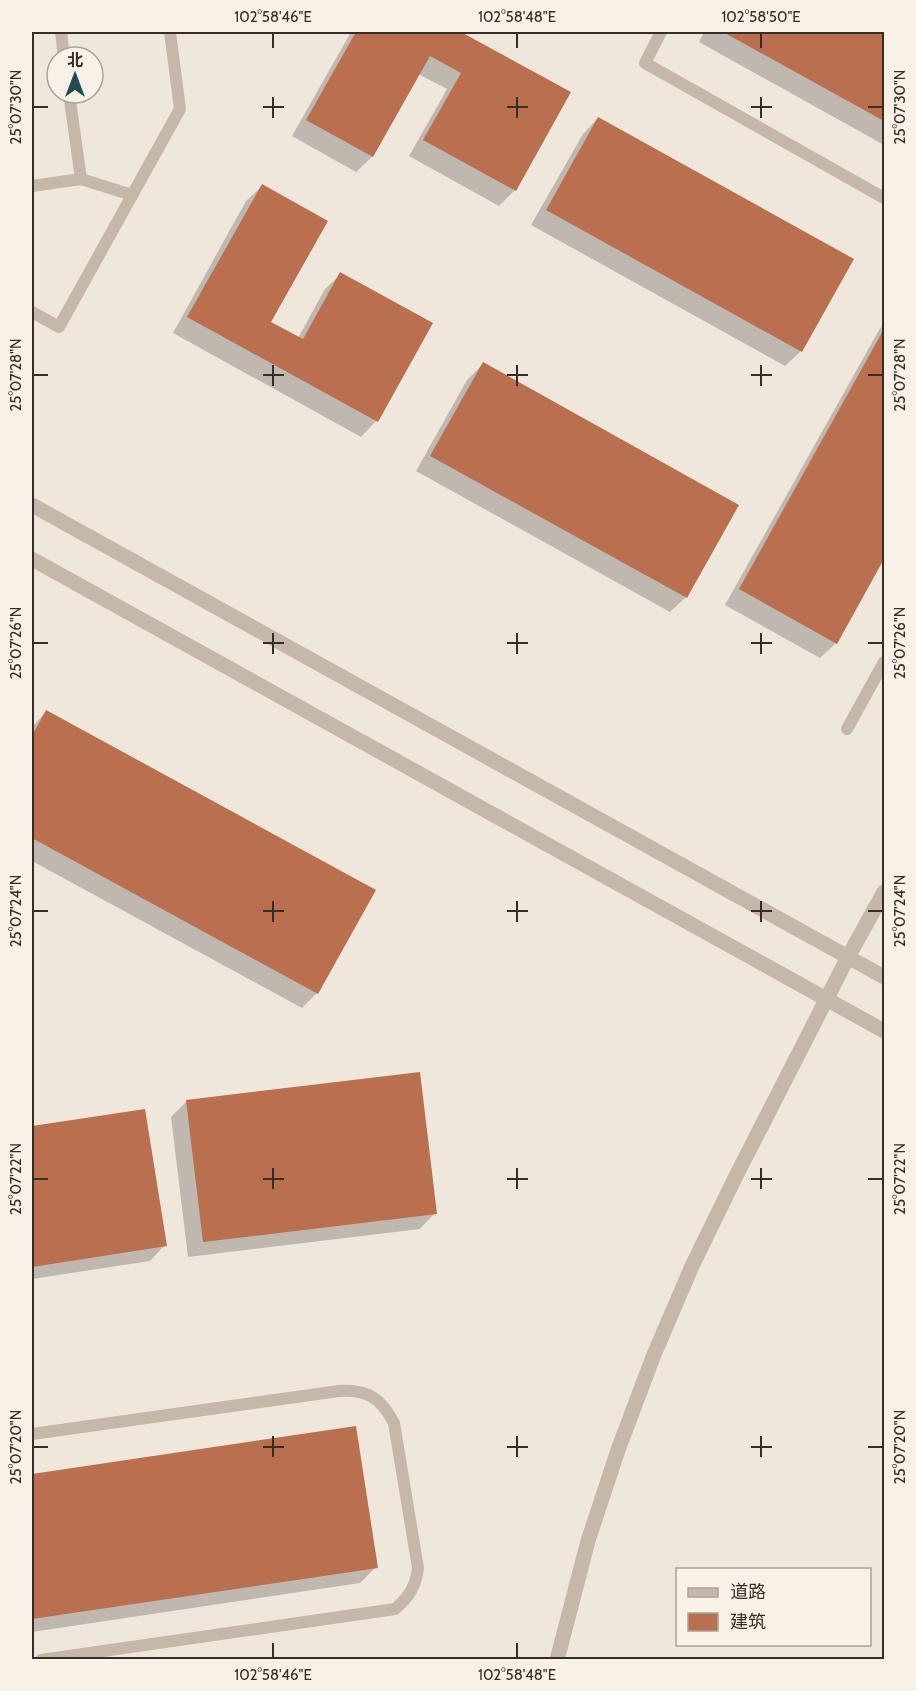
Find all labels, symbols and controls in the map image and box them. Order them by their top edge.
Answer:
text: 102°58'46"E [234,8,312,26]
text: 102°58'48"E [478,8,556,26]
text: 102°58'50"E [721,8,801,26]
north arrow [45,45,105,105]
text: 北 [67,51,83,70]
text: 25°07'30"N [7,70,25,144]
text: 25°07'30"N [891,70,909,144]
text: 25°07'28"N [7,338,25,412]
text: 25°07'28"N [891,338,909,412]
text: 25°07'26"N [7,607,25,679]
text: 25°07'26"N [891,607,909,679]
text: 25°07'24"N [7,875,25,947]
text: 25°07'24"N [891,875,909,947]
text: 25°07'22"N [7,1143,25,1215]
text: 25°07'22"N [891,1143,909,1215]
text: 25°07'20"N [7,1410,25,1484]
text: 25°07'20"N [891,1410,909,1484]
legend [676,1568,871,1646]
text: 道路 [730,1581,766,1603]
text: 建筑 [730,1611,766,1633]
text: 102°58'46"E [234,1666,312,1684]
text: 102°58'48"E [478,1666,556,1684]

